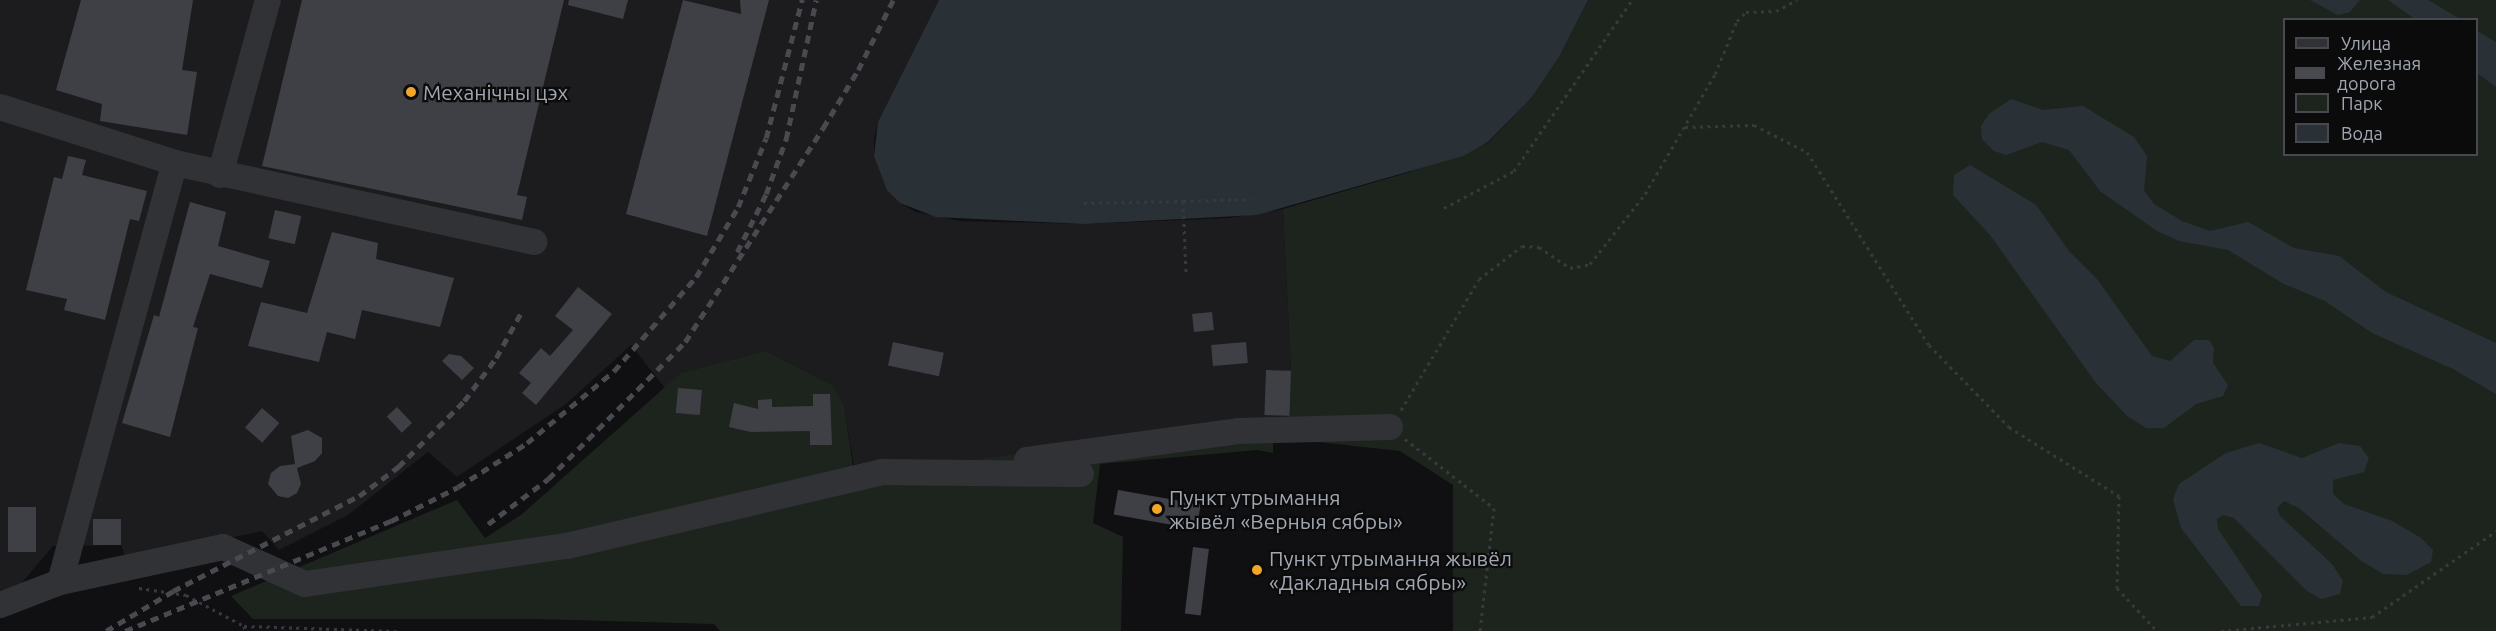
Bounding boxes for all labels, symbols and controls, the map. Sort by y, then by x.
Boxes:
legend [2283,18,2478,156]
text: Улица [2341,33,2391,53]
text: Железная дорога [2337,53,2421,93]
place label: Механічны цэх [423,79,568,105]
marker: Механічны цэх [404,85,418,99]
text: Парк [2341,93,2382,113]
text: Вода [2341,123,2383,143]
place label: Пункт утрымання жывёл «Верныя сябры» [1169,484,1403,534]
marker: Пункт утрымання жывёл «Верныя сябры» [1150,502,1164,516]
place label: Пункт утрымання жывёл «Дакладныя сябры» [1269,545,1512,595]
marker: Пункт утрымання жывёл «Дакладныя сябры» [1250,563,1264,577]

